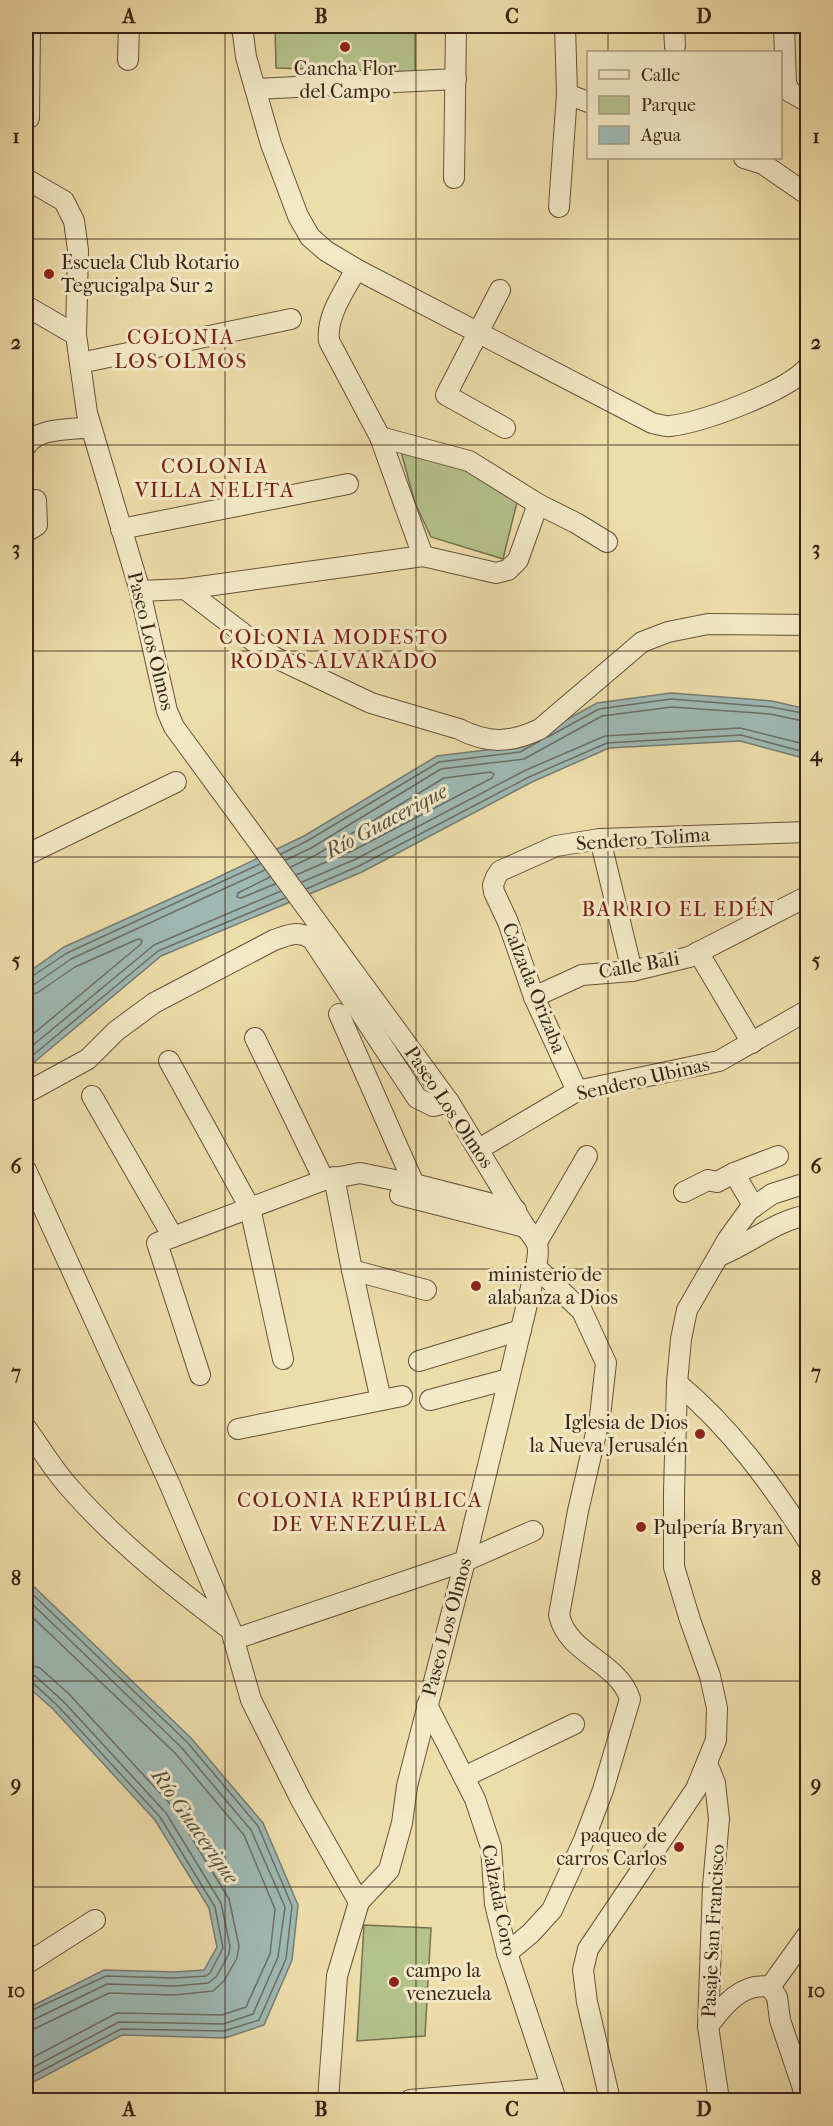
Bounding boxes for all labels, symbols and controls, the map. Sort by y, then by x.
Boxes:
text: A [121,5,137,28]
text: B [314,5,328,28]
text: C [505,5,519,28]
text: D [696,5,712,28]
marker: Cancha Flor del Campo [338,40,352,54]
legend [587,51,782,159]
place label: Cancha Flor del Campo [294,57,397,103]
text: Calle [641,65,680,86]
text: Parque [641,95,696,116]
text: 1 [12,125,20,148]
text: Agua [640,125,682,146]
text: 1 [812,125,820,148]
place label: Escuela Club Rotario Tegucigalpa Sur 2 [61,251,239,297]
marker: Escuela Club Rotario Tegucigalpa Sur 2 [42,267,56,281]
district label: COLONIA LOS OLMOS [114,325,248,373]
text: 2 [11,331,21,354]
text: 2 [811,331,821,354]
district label: COLONIA VILLA NELITA [134,454,295,502]
text: 3 [12,537,20,560]
text: 3 [812,537,820,560]
street label: Paseo Los Olmos [123,569,179,713]
district label: COLONIA MODESTO RODAS ALVARADO [219,625,449,673]
text: 4 [9,743,23,767]
text: 4 [809,743,823,767]
water label: Río Guacerique [319,779,452,864]
street label: Sendero Tolima [575,823,712,855]
district label: BARRIO EL EDÉN [581,897,777,921]
street label: Calzada Orizaba [497,919,571,1057]
street label: Calle Bali [597,947,681,983]
text: 5 [12,949,21,972]
text: 5 [812,949,821,972]
street label: Paseo Los Olmos [400,1042,498,1172]
street label: Sendero Ubinas [574,1053,712,1105]
text: 6 [11,1155,23,1178]
text: 6 [811,1155,823,1178]
place label: ministerio de alabanza a Dios [488,1263,618,1309]
marker: ministerio de alabanza a Dios [469,1279,483,1293]
text: 7 [10,1361,21,1384]
text: 7 [810,1361,821,1384]
place label: Iglesia de Dios la Nueva Jerusalén [528,1411,688,1457]
marker: Iglesia de Dios la Nueva Jerusalén [693,1427,707,1441]
district label: COLONIA REPÚBLICA DE VENEZUELA [237,1488,483,1536]
place label: Pulpería Bryan [653,1516,784,1539]
marker: Pulpería Bryan [634,1520,648,1534]
street label: Paseo Los Olmos [417,1555,477,1699]
text: 8 [11,1567,21,1590]
text: 8 [811,1567,821,1590]
water label: Río Guacerique [145,1762,244,1888]
text: 9 [10,1773,21,1796]
text: 9 [810,1773,821,1796]
place label: paqueo de carros Carlos [556,1824,667,1870]
marker: paqueo de carros Carlos [672,1840,686,1854]
street label: Calzada Coro [477,1842,521,1958]
street label: Pasaje San Francisco [697,1844,729,2018]
place label: campo la venezuela [406,1959,492,2005]
marker: campo la venezuela [387,1975,401,1989]
text: 10 [7,1979,25,2002]
text: 10 [807,1979,825,2002]
text: A [121,2098,137,2121]
text: B [314,2098,328,2121]
text: C [505,2098,519,2121]
text: D [696,2098,712,2121]

